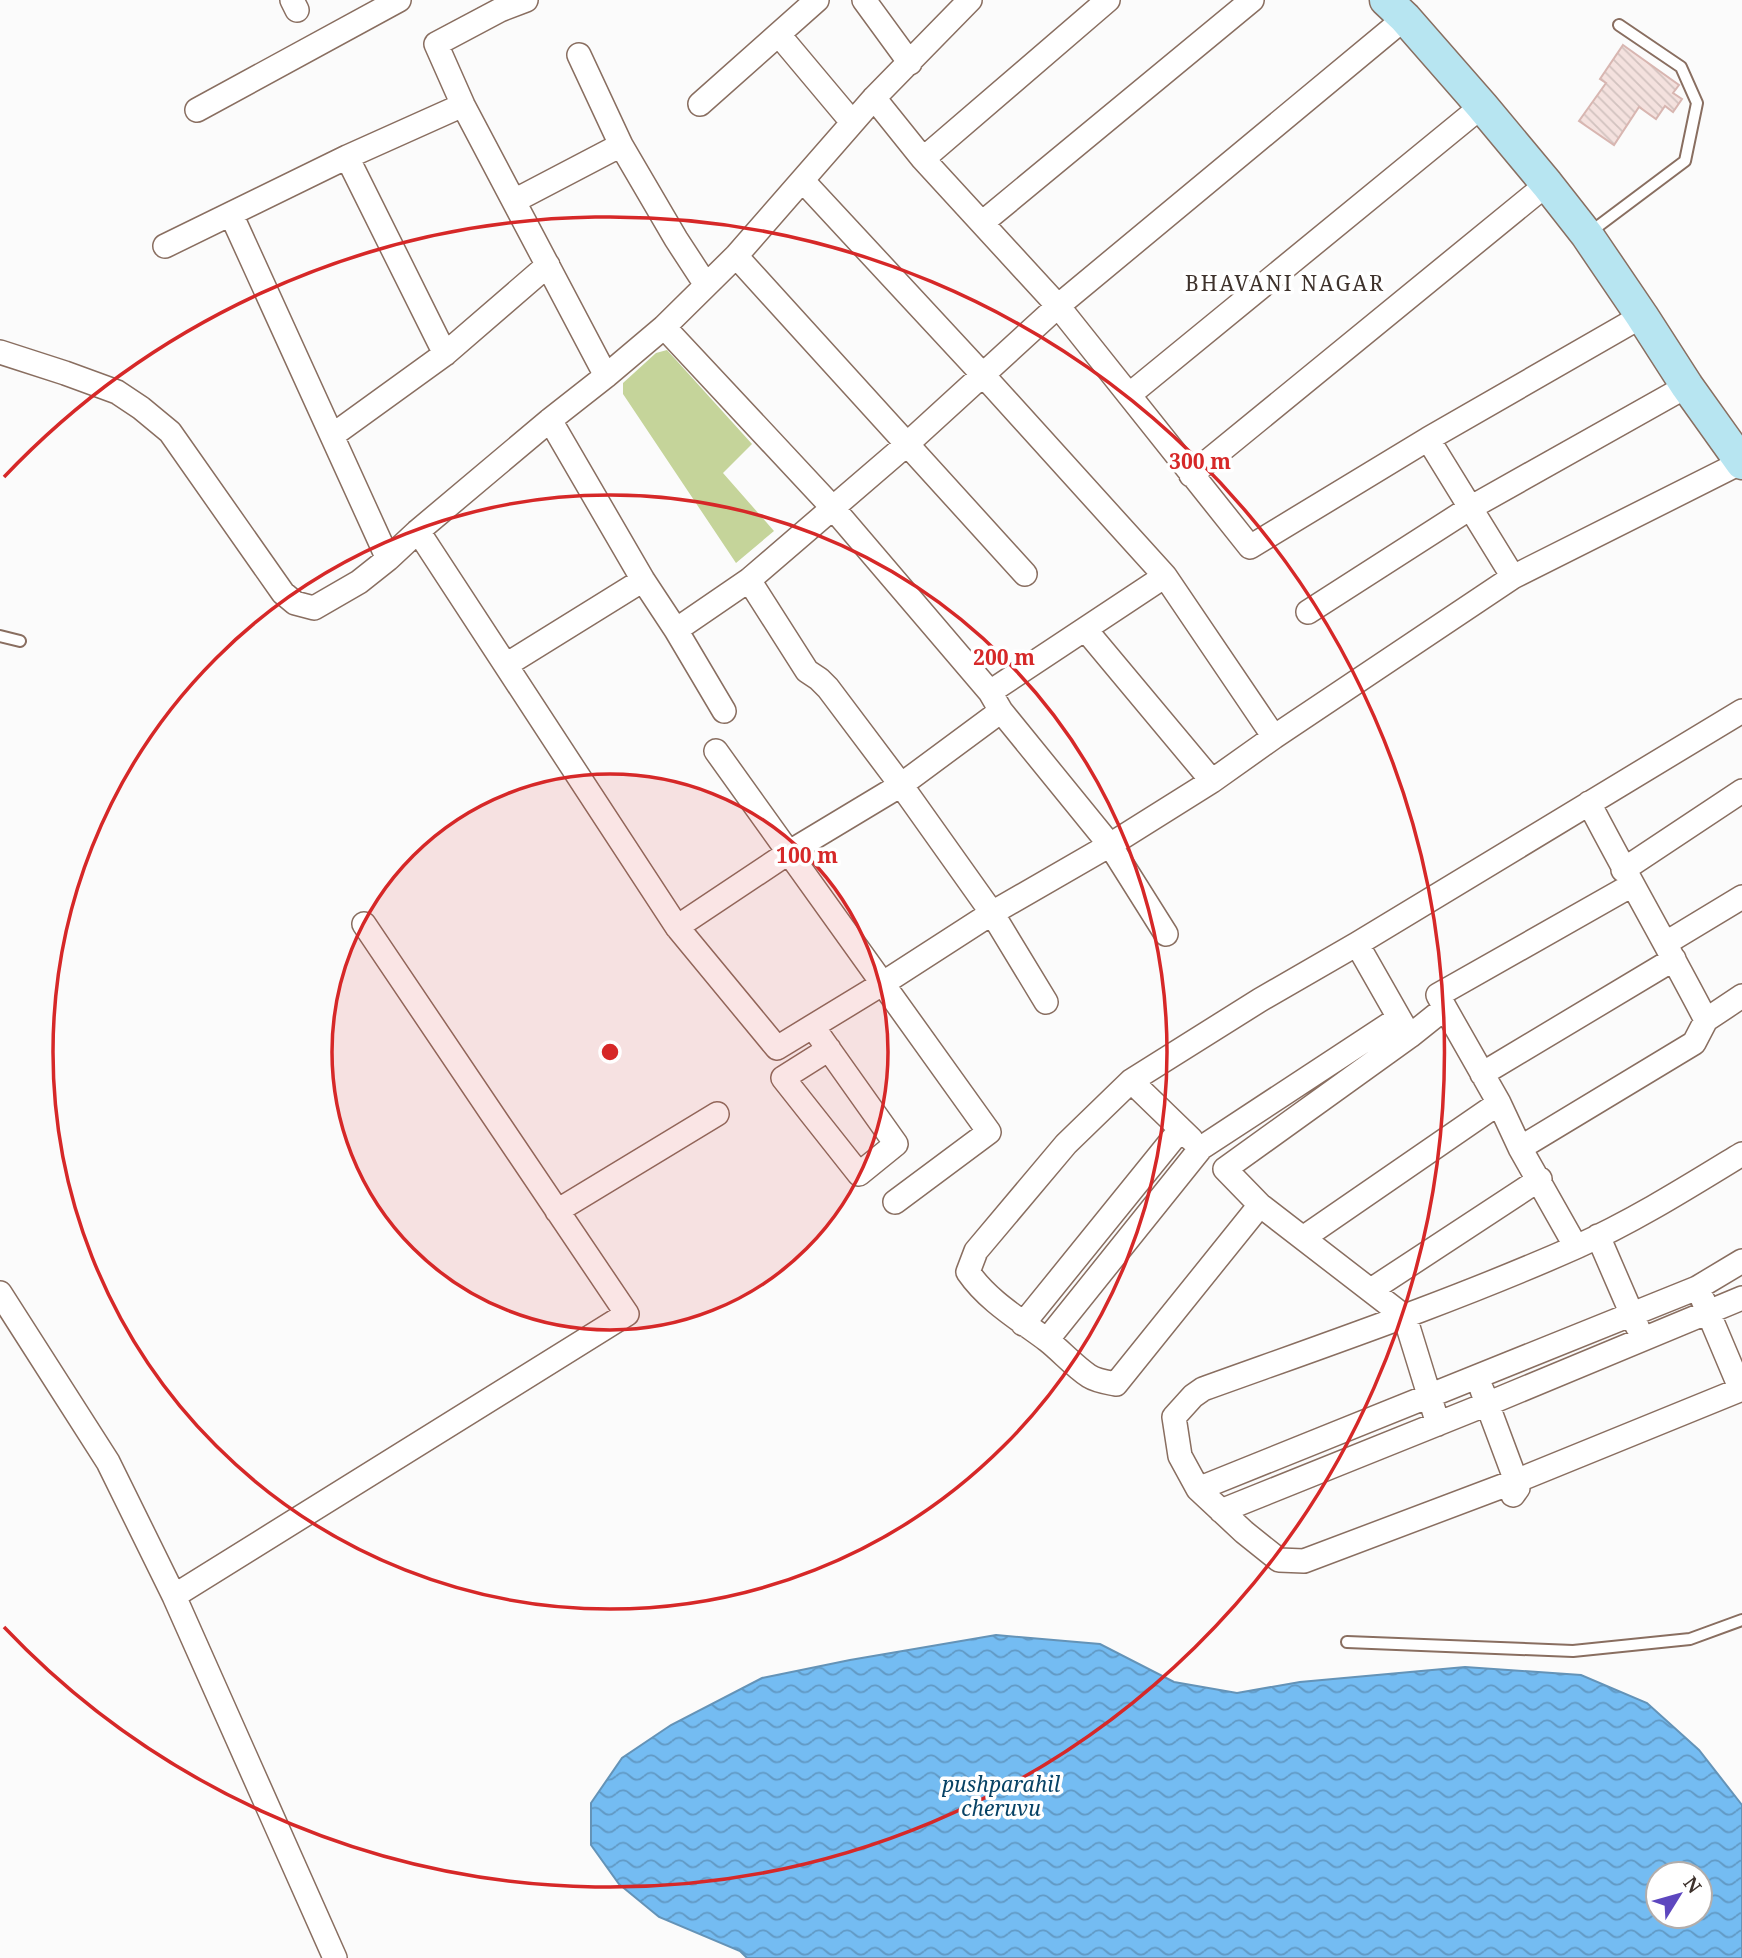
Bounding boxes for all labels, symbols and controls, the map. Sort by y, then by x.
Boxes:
district label: BHAVANI NAGAR [1185,269,1385,297]
text: 300 m [1169,447,1231,475]
text: 200 m [973,643,1035,671]
text: 100 m [776,841,838,869]
centre of rings [598,1040,622,1064]
water label: pushparahil cheruvu [941,1770,1061,1822]
north arrow [1644,1860,1714,1930]
text: N [1678,1871,1707,1899]

